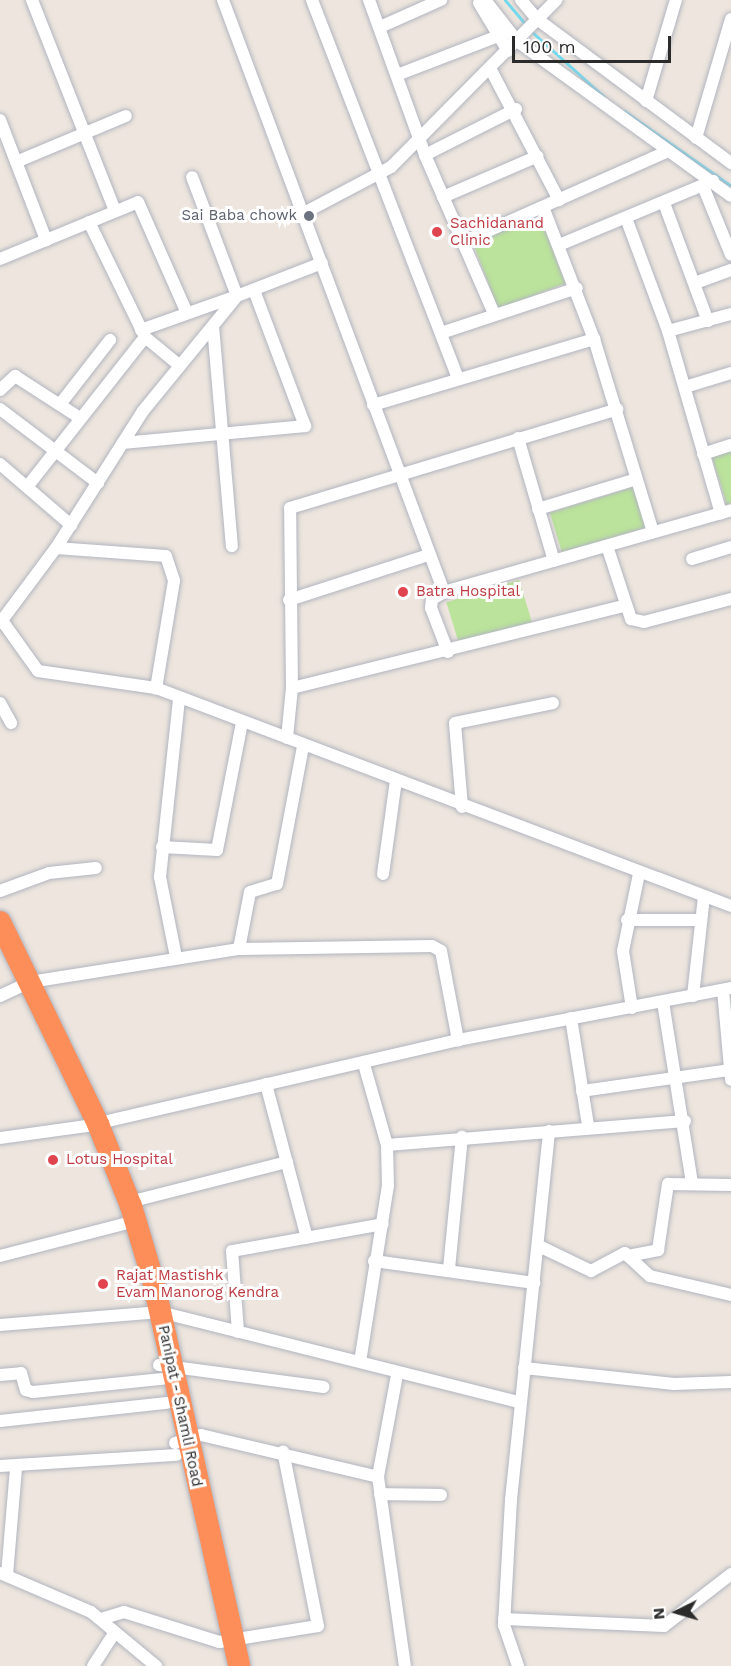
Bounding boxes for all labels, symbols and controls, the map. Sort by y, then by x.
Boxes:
scale bar [515,24,674,62]
text: 100 m [523,36,576,57]
place label: Sai Baba chowk [181,207,297,225]
marker: Sai Baba chowk [302,209,316,223]
place label: Sachidanand Clinic [450,214,544,249]
marker: Sachidanand Clinic [428,223,446,241]
marker: Batra Hospital [394,583,412,601]
place label: Batra Hospital [416,583,520,601]
marker: Lotus Hospital [44,1151,62,1169]
place label: Lotus Hospital [66,1151,173,1169]
place label: Rajat Mastishk Evam Manorog Kendra [116,1266,279,1301]
marker: Rajat Mastishk Evam Manorog Kendra [94,1275,112,1293]
street label: Panipat - Shamli Road [154,1324,206,1488]
north arrow [647,1582,707,1642]
text: N [649,1607,669,1620]

